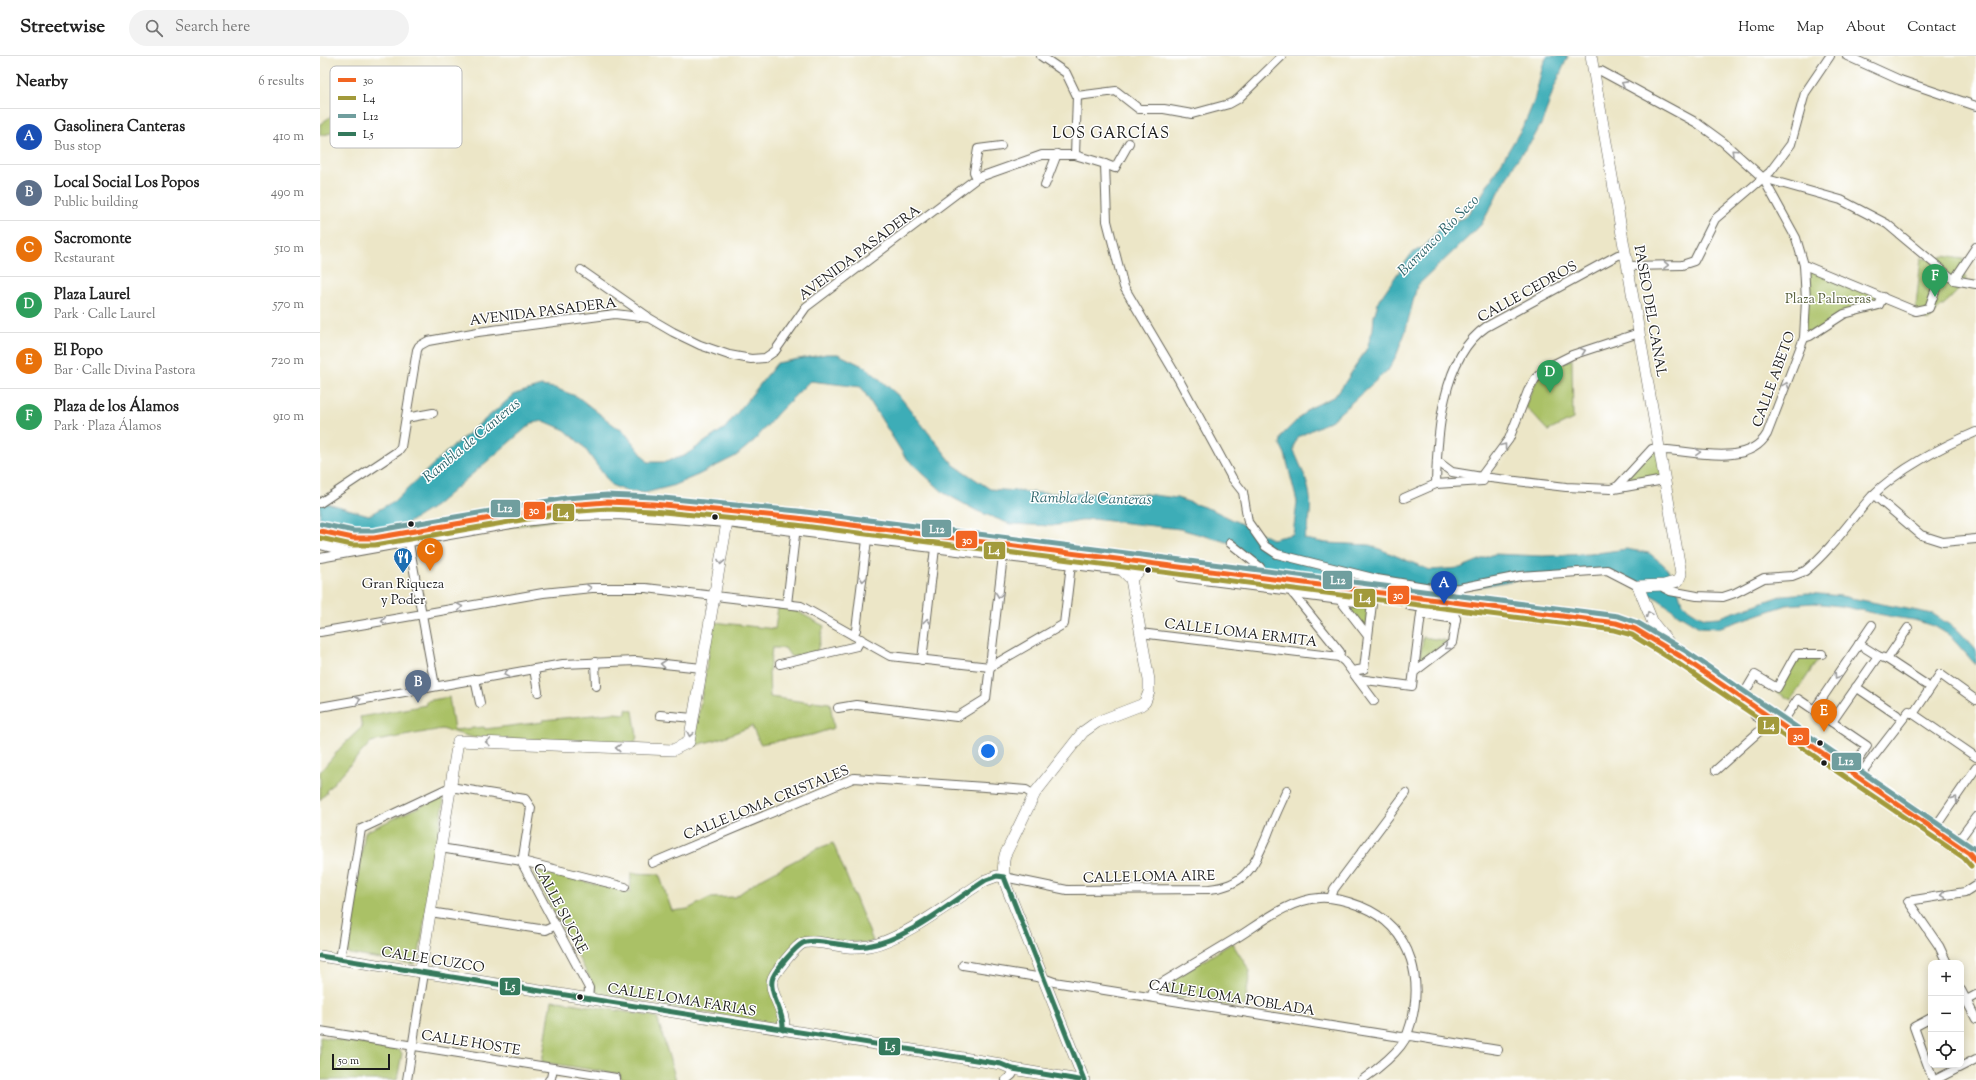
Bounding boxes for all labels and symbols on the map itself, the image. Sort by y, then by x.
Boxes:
legend [330,66,462,148]
text: 30 [363,73,373,89]
one-way arrow [1621,81,1628,88]
text: L4 [363,91,376,107]
text: L12 [363,109,379,125]
district label: LOS GARCÍAS [1052,123,1170,145]
text: L5 [363,127,374,143]
one-way arrow [1731,149,1739,157]
water label: Barranco Río Seco [1394,190,1485,281]
street label: AVENIDA PASADERA [795,201,926,306]
street label: PASEO DEL CANAL [1628,244,1671,379]
street label: CALLE CEDROS [1475,257,1581,328]
one-way arrow [1663,261,1669,269]
pin: F [1922,264,1948,297]
park label: Plaza Palmeras [1785,290,1871,310]
street label: AVENIDA PASADERA [469,294,618,332]
street label: CALLE ABETO [1748,329,1802,430]
one-way arrow [1579,348,1586,356]
pin: D [1537,360,1563,393]
one-way arrow [1782,381,1790,388]
water label: Rambla de Canteras [419,394,525,488]
one-way arrow [1499,443,1506,450]
one-way arrow [1695,448,1701,457]
water label: Rambla de Canteras [1030,488,1152,511]
line badge: L12 [490,499,521,518]
text: L12 [496,501,514,517]
line badge: 30 [523,501,546,520]
text: 30 [529,503,539,519]
line badge: L4 [552,503,575,522]
text: L4 [556,506,570,522]
unlabelled marker [710,512,720,522]
unlabelled marker [406,519,416,529]
line badge: L12 [921,519,952,538]
text: L12 [928,522,946,538]
line badge: 30 [955,530,978,549]
text: 30 [962,533,972,549]
pin: C [417,538,443,571]
line badge: L4 [983,541,1006,560]
text: L4 [987,543,1001,559]
restaurant icon: Gran Riqueza y Poder [392,546,414,574]
one-way arrow [717,559,725,565]
unlabelled marker [1143,565,1153,575]
line badge: L12 [1322,570,1353,590]
pin: A [1431,571,1457,604]
text: L12 [1329,573,1347,589]
place label: Gran Riqueza y Poder [362,575,445,611]
one-way arrow [858,576,867,582]
one-way arrow [586,584,592,593]
line badge: 30 [1387,585,1410,605]
line badge: L4 [1353,588,1376,608]
text: 30 [1393,588,1403,604]
text: L4 [1358,591,1372,607]
one-way arrow [995,592,1004,598]
one-way arrow [457,604,463,612]
one-way arrow [1646,610,1654,618]
street label: CALLE LOMA ERMITA [1163,615,1319,653]
one-way arrow [380,616,387,625]
one-way arrow [922,618,931,624]
one-way arrow [1444,642,1451,649]
one-way arrow [660,659,666,668]
one-way arrow [503,669,509,677]
pin: B [405,670,431,703]
one-way arrow [1834,672,1842,679]
one-way arrow [355,696,362,705]
pin: E [1811,699,1837,732]
line badge: L4 [1757,716,1780,735]
text: L4 [1762,718,1776,734]
line badge: 30 [1787,727,1810,746]
text: 30 [1793,729,1803,745]
one-way arrow [687,731,695,737]
one-way arrow [485,738,491,746]
unlabelled marker [1815,738,1825,748]
your location [978,741,998,761]
one-way arrow [615,743,621,752]
line badge: L12 [1831,752,1862,771]
text: L12 [1837,754,1855,770]
unlabelled marker [1819,758,1829,768]
street label: CALLE LOMA CRISTALES [681,761,853,846]
one-way arrow [1950,796,1957,803]
street label: CALLE SUCRE [527,860,592,958]
street label: CALLE LOMA AIRE [1083,867,1216,889]
one-way arrow [1940,890,1946,899]
street label: CALLE CUZCO [380,943,486,979]
street label: CALLE LOMA POBLADA [1147,976,1317,1022]
line badge: L5 [499,977,521,996]
text: L5 [504,979,515,995]
street label: CALLE LOMA FARIAS [606,979,757,1023]
unlabelled marker [575,992,585,1002]
street label: CALLE HOSTE [420,1026,522,1062]
line badge: L5 [878,1037,901,1056]
text: L5 [884,1039,895,1055]
scale bar [332,1052,390,1071]

